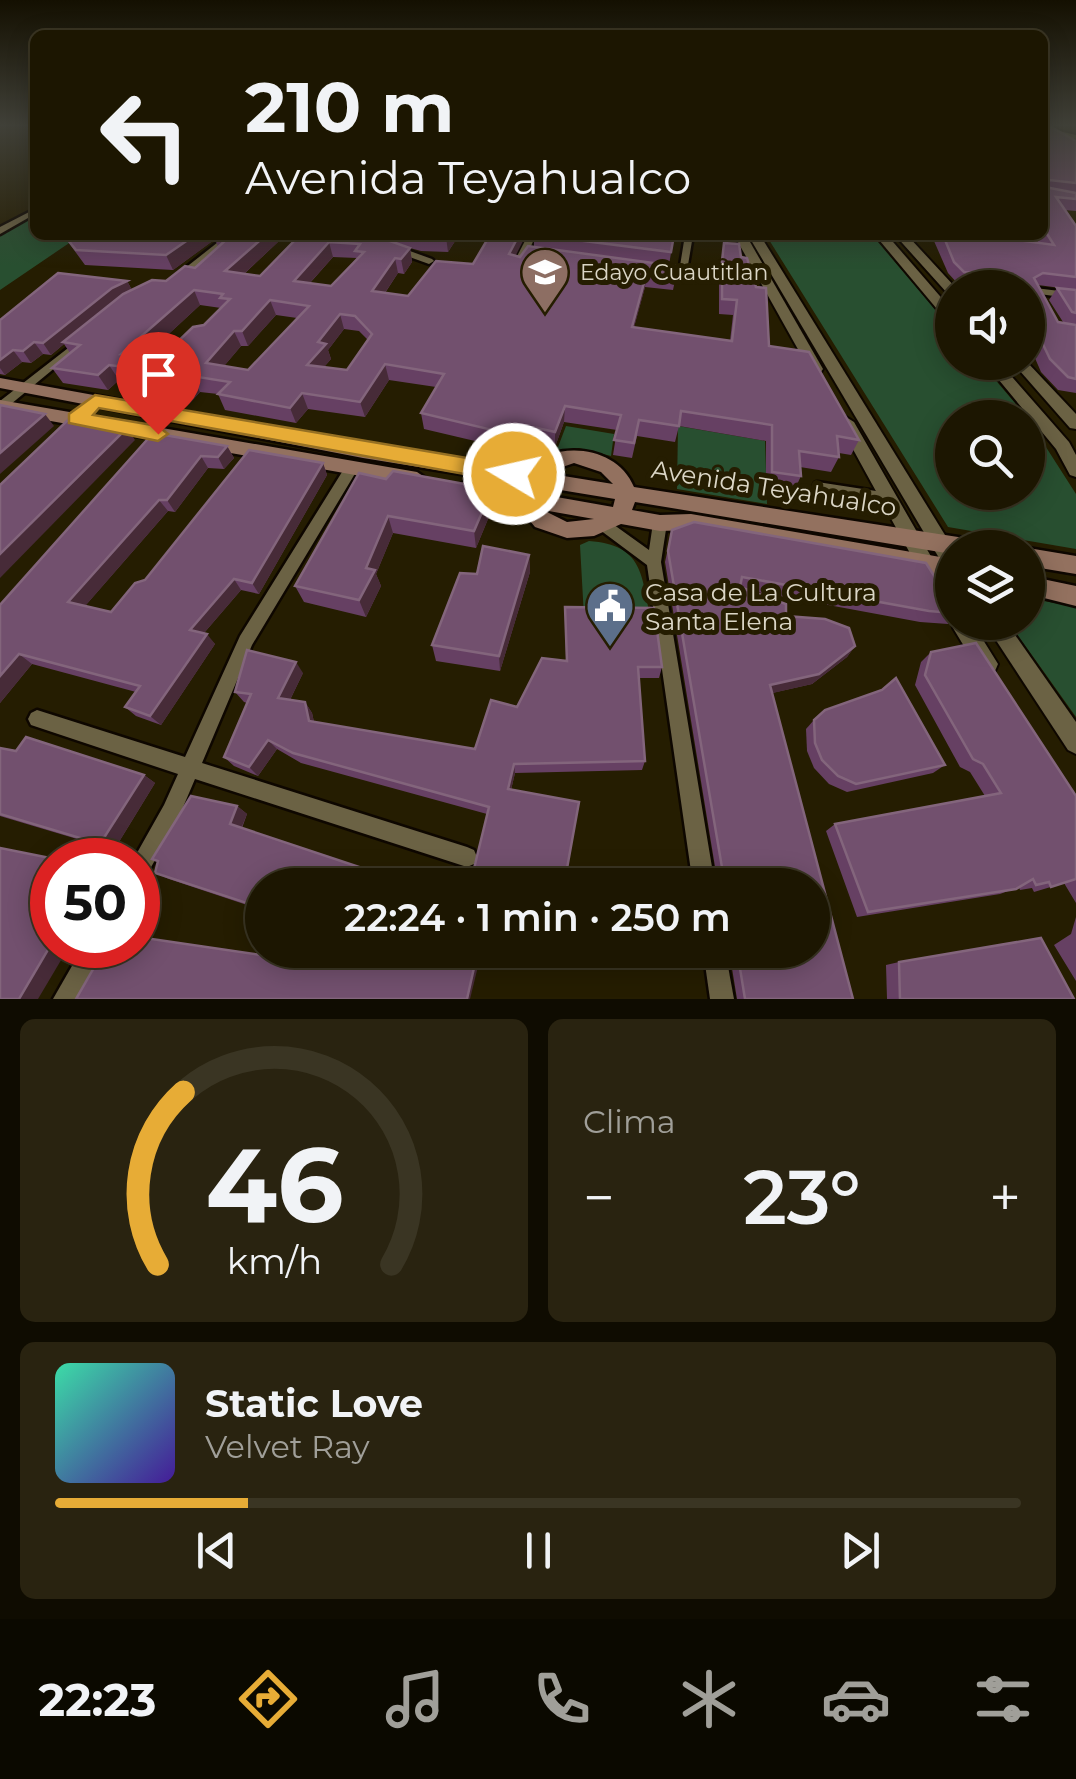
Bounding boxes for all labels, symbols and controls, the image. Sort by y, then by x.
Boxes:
text: 210 m [245,64,455,150]
icon: left [80,70,210,200]
text: Avenida Teyahualco [245,150,691,205]
school or university icon: Edayo Cuautitlan [519,246,571,314]
place label: Edayo Cuautitlan [580,259,768,286]
map controls [935,270,1045,640]
button: sound [935,270,1045,380]
pin [116,332,201,435]
icon: arrive [131,347,186,402]
button: search [935,400,1045,510]
position arrow [462,422,566,526]
street label: Avenida Teyahualco [649,454,899,522]
button: layers [935,530,1045,640]
place label: Casa de La Cultura Santa Elena [645,577,877,636]
public building icon: Casa de La Cultura Santa Elena [584,580,636,648]
speed limit sign: 50 [30,838,160,968]
text: 22:24 · 1 min · 250 m [344,894,731,941]
text: Clima [583,1102,676,1141]
text: 46 [205,1121,343,1248]
text: 23° [743,1151,861,1243]
text: − [583,1164,615,1231]
text: + [989,1164,1021,1231]
text: km/h [226,1239,322,1283]
text: Static Love [205,1380,423,1427]
text: Velvet Ray [205,1427,370,1466]
icon: previous [189,1523,244,1578]
icon: pause [511,1523,566,1578]
icon: next [833,1523,888,1578]
icon: directions [233,1664,303,1734]
icon: music [380,1664,450,1734]
icon: phone [527,1664,597,1734]
icon: climate [674,1664,744,1734]
icon: car [821,1664,891,1734]
icon: filters [968,1664,1038,1734]
text: 22:23 [38,1672,157,1727]

